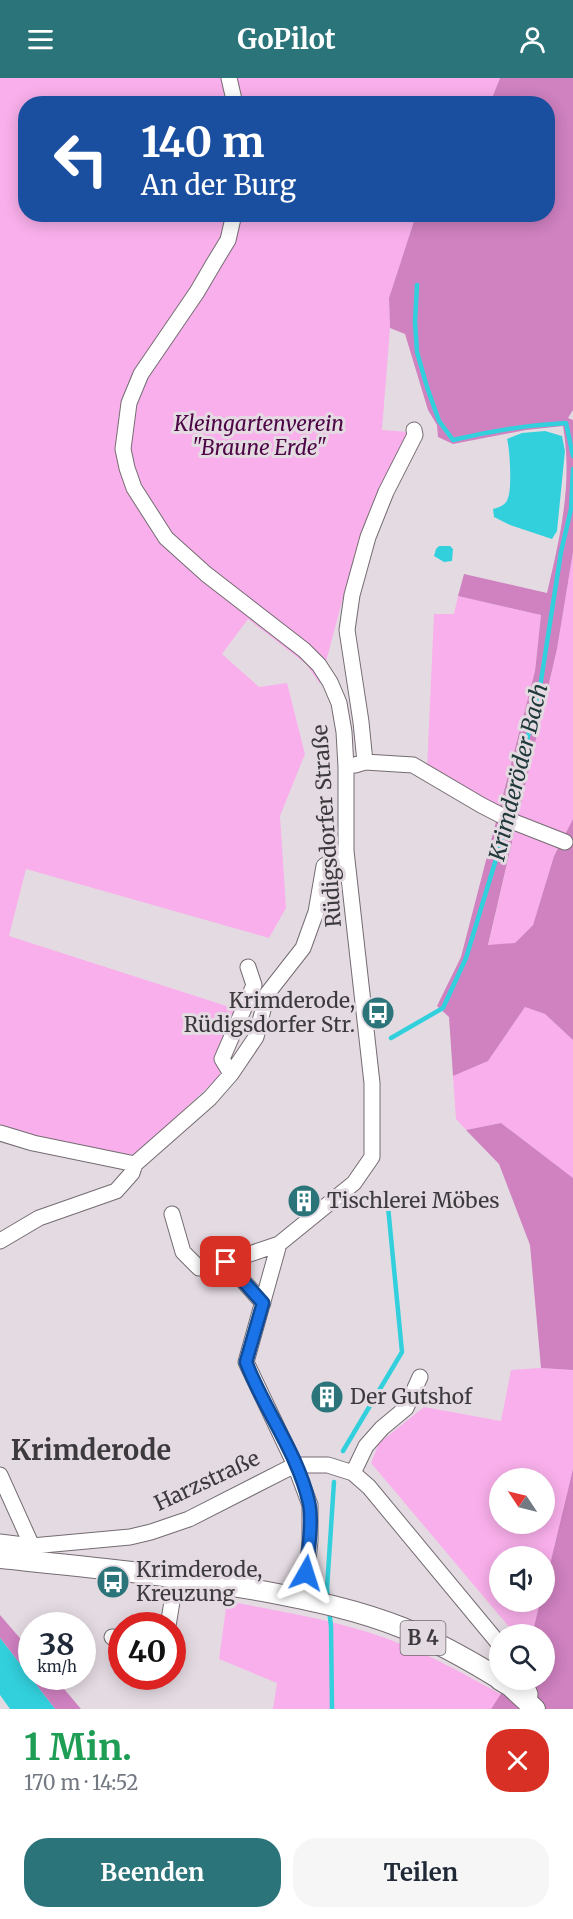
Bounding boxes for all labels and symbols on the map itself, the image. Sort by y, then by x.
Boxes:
park label: Kleingartenverein "Braune Erde" [173,410,344,461]
water label: Krimderöder Bach [482,680,554,865]
street label: Rüdigsdorfer Straße [306,724,347,928]
place label: Krimderode, Rüdigsdorfer Str. [184,987,355,1038]
bus stop icon: Krimderode, Rüdigsdorfer Str. [360,995,396,1031]
building icon: Tischlerei Möbes [286,1183,322,1219]
place label: Tischlerei Möbes [327,1187,500,1214]
pin [200,1236,251,1287]
building icon: Der Gutshof [309,1379,345,1415]
place label: Der Gutshof [350,1383,473,1410]
district label: Krimderode [11,1433,171,1467]
street label: Harzstraße [150,1444,264,1517]
north arrow [489,1468,555,1534]
position arrow [274,1541,338,1605]
place label: Krimderode, Kreuzung [136,1556,262,1607]
bus stop icon: Krimderode, Kreuzung [95,1564,131,1600]
speed limit sign: 40 [108,1612,186,1690]
road number: B 4 [400,1621,446,1655]

